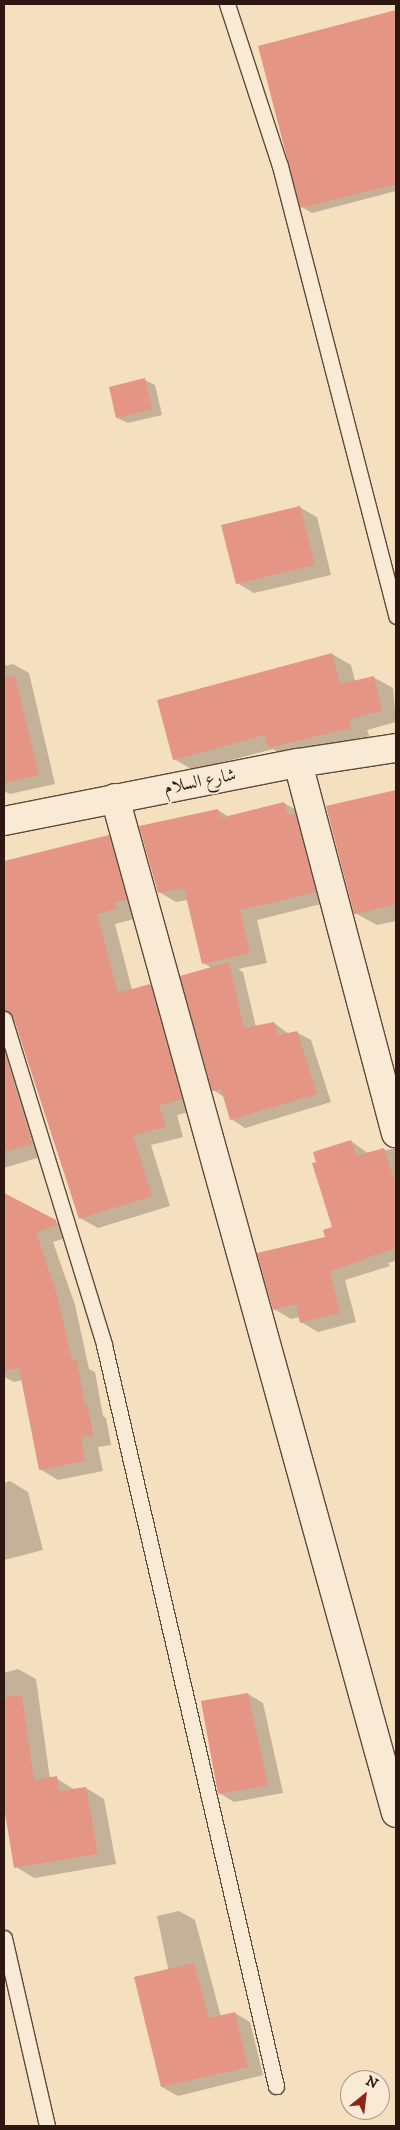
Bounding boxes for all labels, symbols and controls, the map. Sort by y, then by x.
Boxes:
street label: شارع السلام [162,764,238,800]
north arrow [340,2070,390,2120]
text: N [362,2072,381,2093]

